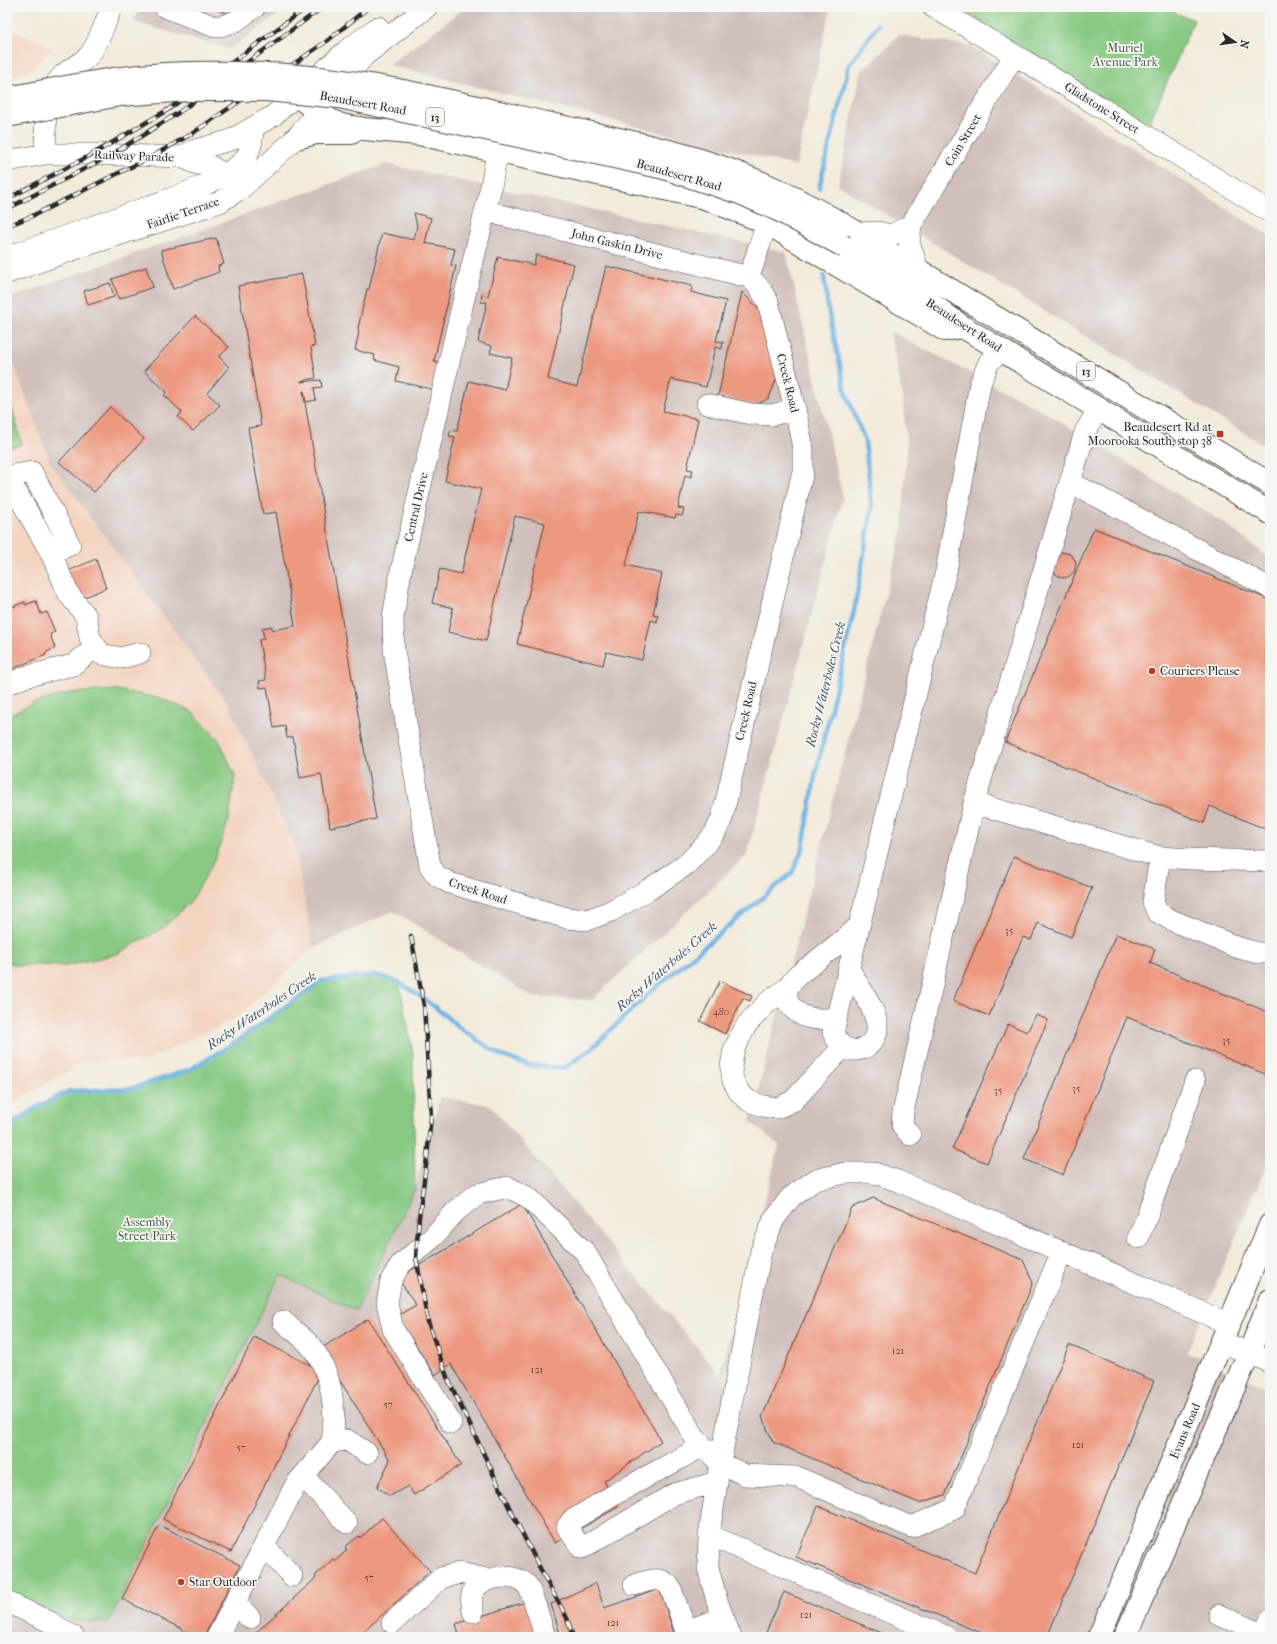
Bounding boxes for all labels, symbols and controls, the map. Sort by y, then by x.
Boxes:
north arrow [1215,22,1255,62]
text: N [1237,39,1252,50]
park label: Muriel Avenue Park [1091,41,1158,69]
street label: Gladstone Street [1062,79,1143,137]
street label: Beaudesert Road [319,89,408,118]
road number: 13 [426,108,444,126]
street label: Coin Street [942,111,985,169]
street label: Railway Parade [94,148,174,164]
street label: Beaudesert Road [635,156,723,194]
street label: Fairlie Terrace [145,194,221,232]
street label: John Gaskin Drive [569,226,664,262]
street label: Beaudesert Road [923,295,1005,355]
street label: Creek Road [774,352,802,414]
road number: 13 [1077,362,1095,380]
place label: Beaudesert Rd at Moorooka South, stop 38 [1088,420,1213,448]
marker: Beaudesert Rd at Moorooka South, stop 38 [1215,429,1225,439]
street label: Central Drive [401,471,431,543]
water label: Rocky Waterholes Creek [802,620,848,749]
place label: Couriers Please [1160,664,1240,678]
marker: Couriers Please [1147,666,1157,676]
street label: Creek Road [732,680,760,742]
street label: Creek Road [447,875,509,907]
water label: Rocky Waterholes Creek [612,918,720,1015]
house number: 35 [1005,925,1013,937]
water label: Rocky Waterholes Creek [203,968,319,1053]
house number: 480 [713,1006,729,1018]
house number: 35 [1222,1035,1230,1047]
house number: 35 [1072,1083,1080,1095]
house number: 35 [994,1085,1002,1097]
park label: Assembly Street Park [118,1215,177,1243]
house number: 121 [892,1345,904,1357]
house number: 121 [531,1364,543,1376]
house number: 57 [383,1399,393,1411]
street label: Evans Road [1167,1401,1203,1461]
house number: 121 [1072,1439,1084,1451]
house number: 57 [236,1442,246,1454]
house number: 57 [364,1572,374,1584]
place label: Star Outdoor [189,1575,258,1589]
marker: Star Outdoor [176,1577,186,1587]
house number: 121 [800,1609,812,1621]
house number: 121 [607,1617,619,1629]

